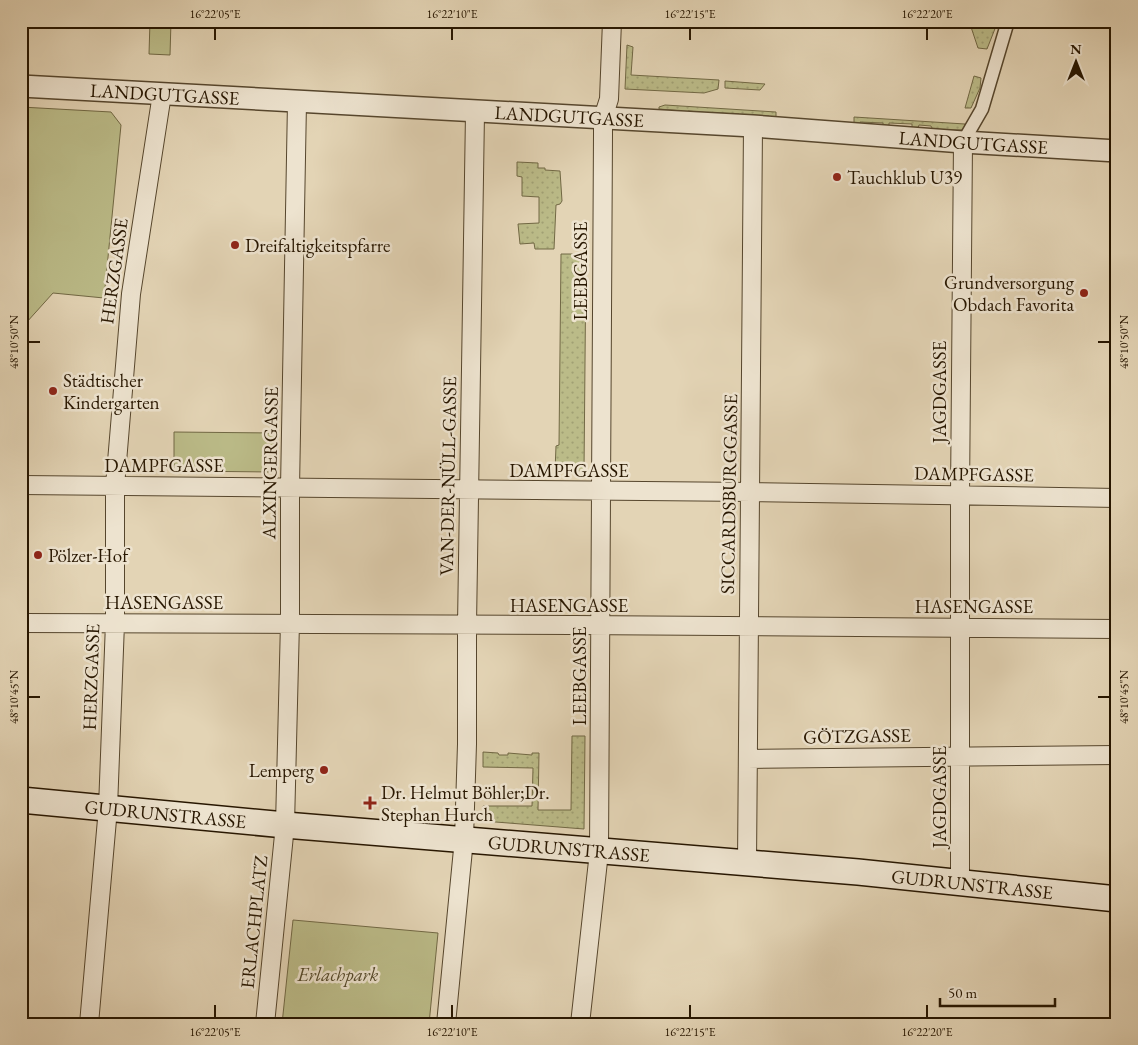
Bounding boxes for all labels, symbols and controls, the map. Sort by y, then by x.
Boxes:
text: 16°22'05"E [189,6,241,22]
text: 16°22'10"E [426,6,478,22]
text: 16°22'15"E [664,6,716,22]
text: 16°22'20"E [901,6,953,22]
north arrow [1050,38,1100,88]
text: N [1070,40,1082,58]
street label: LANDGUTGASSE [90,77,240,110]
street label: LANDGUTGASSE [494,99,645,133]
street label: LANDGUTGASSE [898,125,1049,159]
place label: Tauchklub U39 [847,165,962,190]
marker: Tauchklub U39 [831,171,843,183]
street label: HERZGASSE [94,216,134,325]
street label: LEEBGASSE [568,221,593,321]
place label: Dreifaltigkeitspfarre [245,233,391,258]
marker: Dreifaltigkeitspfarre [229,239,241,251]
place label: Grundversorgung Obdach Favorita [944,270,1075,317]
marker: Grundversorgung Obdach Favorita [1078,287,1090,299]
text: 48°10'50"N [6,315,22,369]
text: 48°10'50"N [1116,315,1132,369]
street label: JAGDGASSE [927,340,952,445]
place label: Städtischer Kindergarten [63,368,160,415]
street label: VAN-DER-NÜLL-GASSE [434,376,462,576]
marker: Städtischer Kindergarten [47,385,59,397]
street label: ALXINGERGASSE [256,386,284,541]
street label: SICCARDSBURGGASSE [715,393,743,594]
street label: DAMPFGASSE [104,453,224,478]
street label: DAMPFGASSE [509,458,629,483]
street label: DAMPFGASSE [914,460,1034,488]
place label: Pölzer-Hof [48,543,130,568]
marker: Pölzer-Hof [32,549,44,561]
street label: HASENGASSE [105,590,224,615]
street label: HASENGASSE [510,593,629,618]
street label: HASENGASSE [915,594,1034,619]
street label: HERZGASSE [77,623,105,731]
street label: LEEBGASSE [567,626,592,726]
text: 48°10'45"N [6,670,22,724]
text: 48°10'45"N [1116,670,1132,724]
street label: GÖTZGASSE [803,723,911,749]
street label: JAGDGASSE [927,745,952,850]
place label: Lemperg [249,758,315,783]
marker: Lemperg [318,764,330,776]
place label: Dr. Helmut Böhler;Dr. Stephan Hurch [381,780,550,827]
street label: GUDRUNSTRASSE [83,794,248,834]
marker: Dr. Helmut Böhler;Dr. Stephan Hurch [363,796,377,810]
street label: GUDRUNSTRASSE [487,829,651,867]
street label: ERLACHPLATZ [235,854,273,990]
street label: GUDRUNSTRASSE [890,863,1055,905]
park label: Erlachpark [297,962,379,987]
scale bar [940,975,1056,1007]
text: 50 m [948,983,977,1002]
text: 16°22'05"E [189,1024,241,1040]
text: 16°22'10"E [426,1024,478,1040]
text: 16°22'15"E [664,1024,716,1040]
text: 16°22'20"E [901,1024,953,1040]

